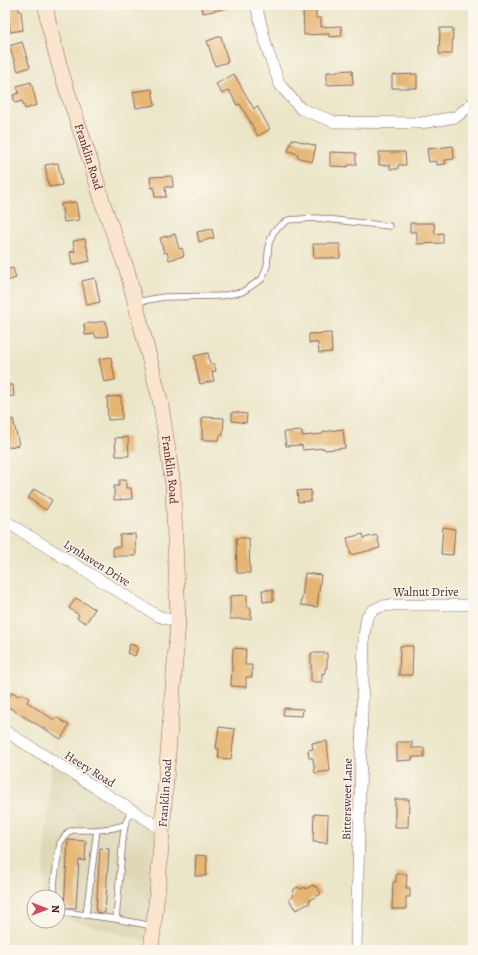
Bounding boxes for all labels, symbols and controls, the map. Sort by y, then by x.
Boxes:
street label: Franklin Road [71,122,107,192]
street label: Franklin Road [158,434,182,505]
street label: Lynhaven Drive [61,536,133,590]
street label: Walnut Drive [392,584,459,600]
street label: Heery Road [62,747,119,791]
street label: Franklin Road [155,758,175,828]
street label: Bittersweet Lane [338,758,356,840]
north arrow [26,889,66,929]
text: N [48,905,63,913]

